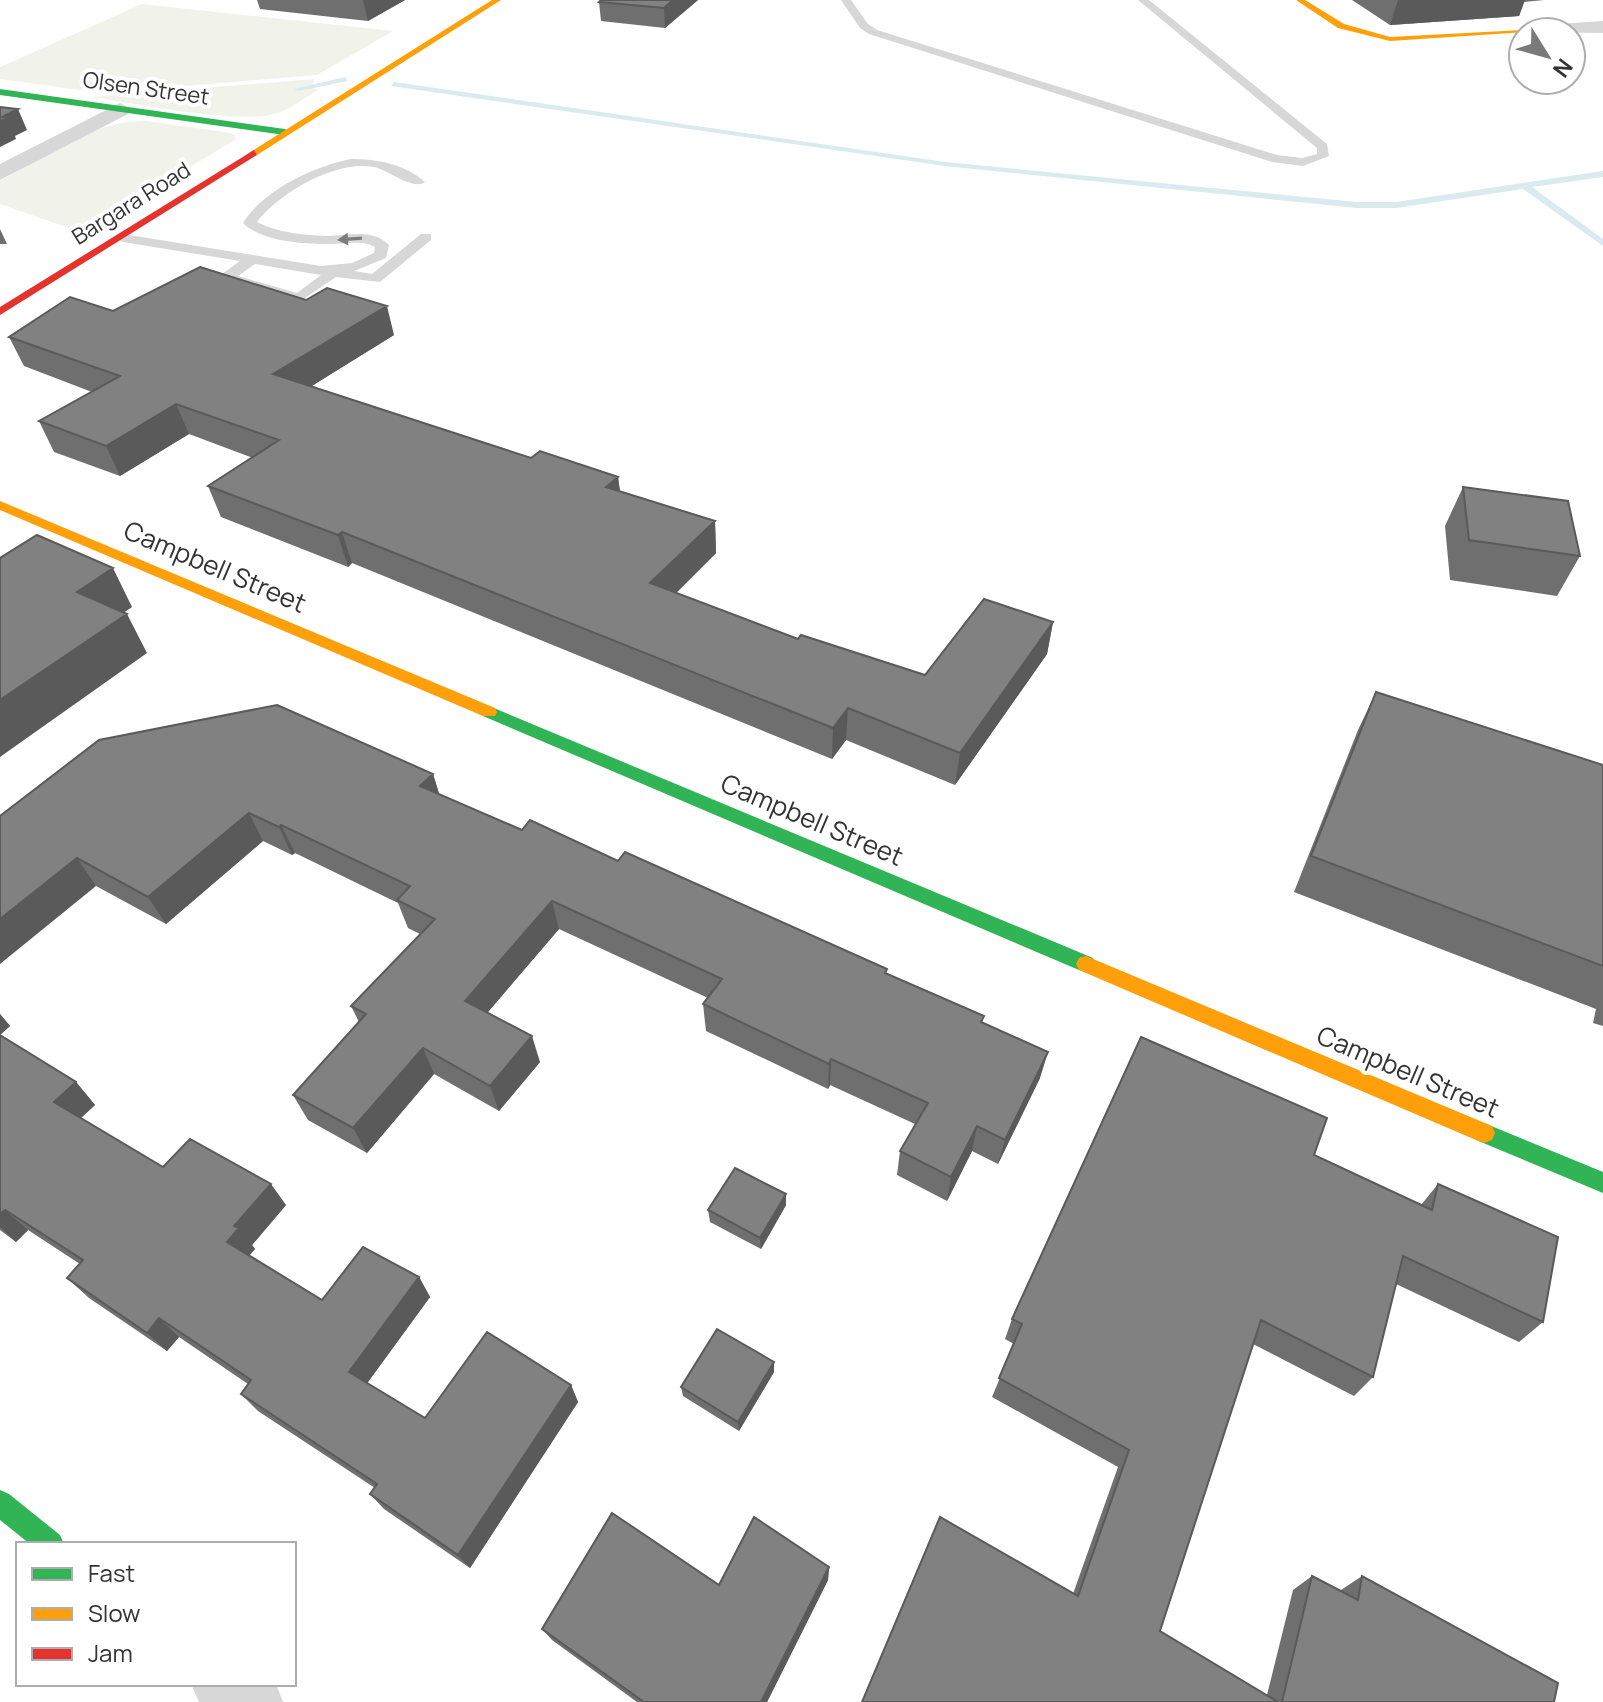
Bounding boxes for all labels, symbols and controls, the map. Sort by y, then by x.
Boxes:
north arrow [1507,16,1587,96]
text: N [1546,53,1580,83]
street label: Olsen Street [81,64,211,112]
street label: Bargara Road [66,155,196,251]
one-way arrow [337,233,362,246]
street label: Campbell Street [119,511,312,621]
street label: Campbell Street [716,764,909,874]
street label: Campbell Street [1312,1016,1505,1126]
legend [16,1542,296,1686]
text: Fast [88,1556,135,1589]
text: Slow [88,1596,141,1629]
text: Jam [88,1636,133,1669]

